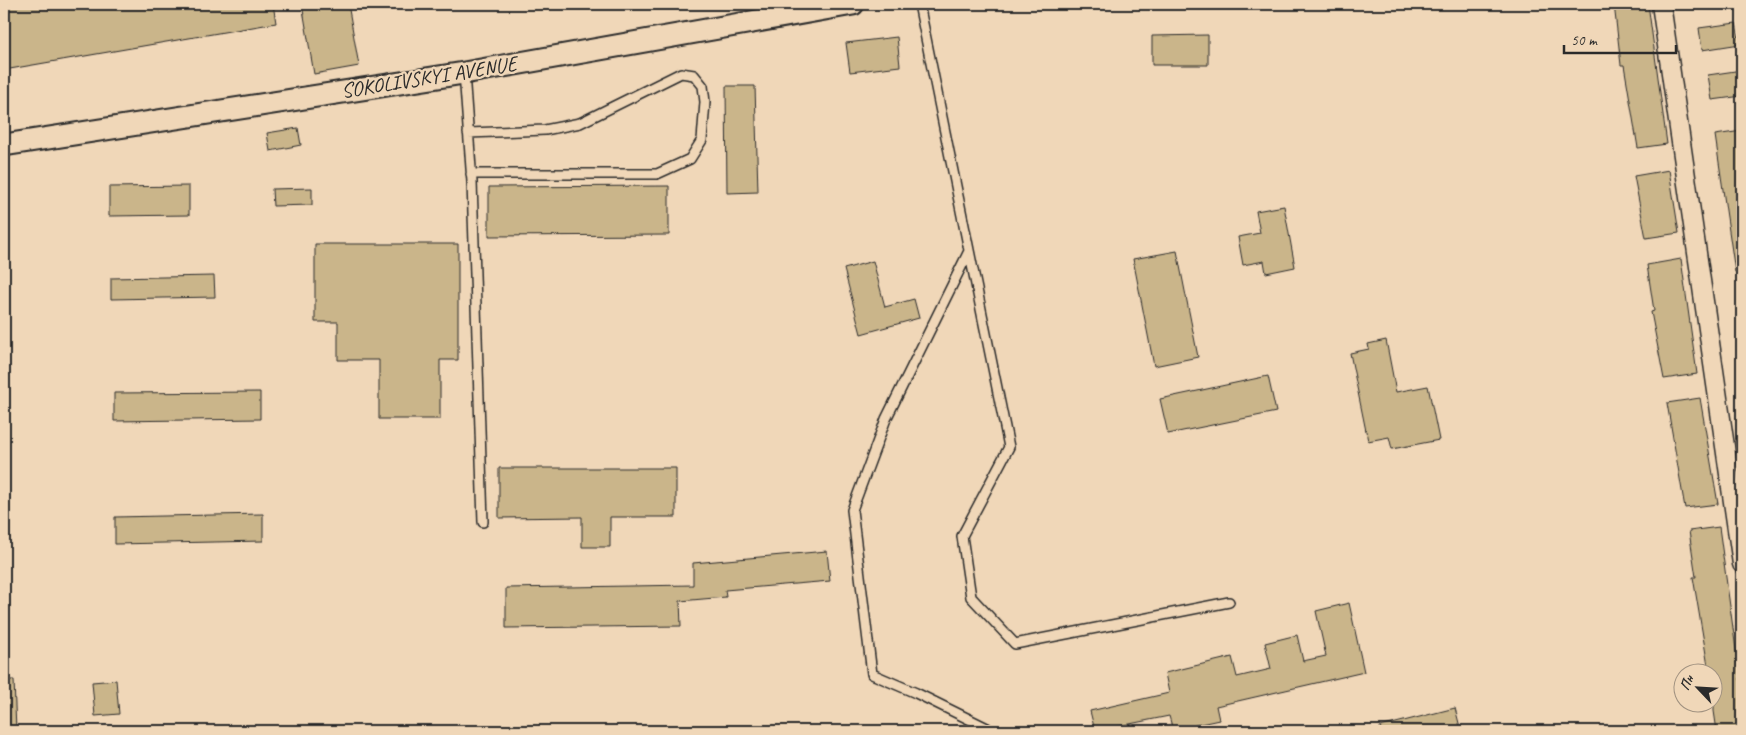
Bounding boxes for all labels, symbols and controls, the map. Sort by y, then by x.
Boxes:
scale bar [1564,22,1676,54]
text: 50 m [1571,31,1598,50]
street label: SOKOLIVSKYI AVENUE [339,50,521,104]
north arrow [1674,662,1724,712]
text: Пн [1676,672,1698,693]

